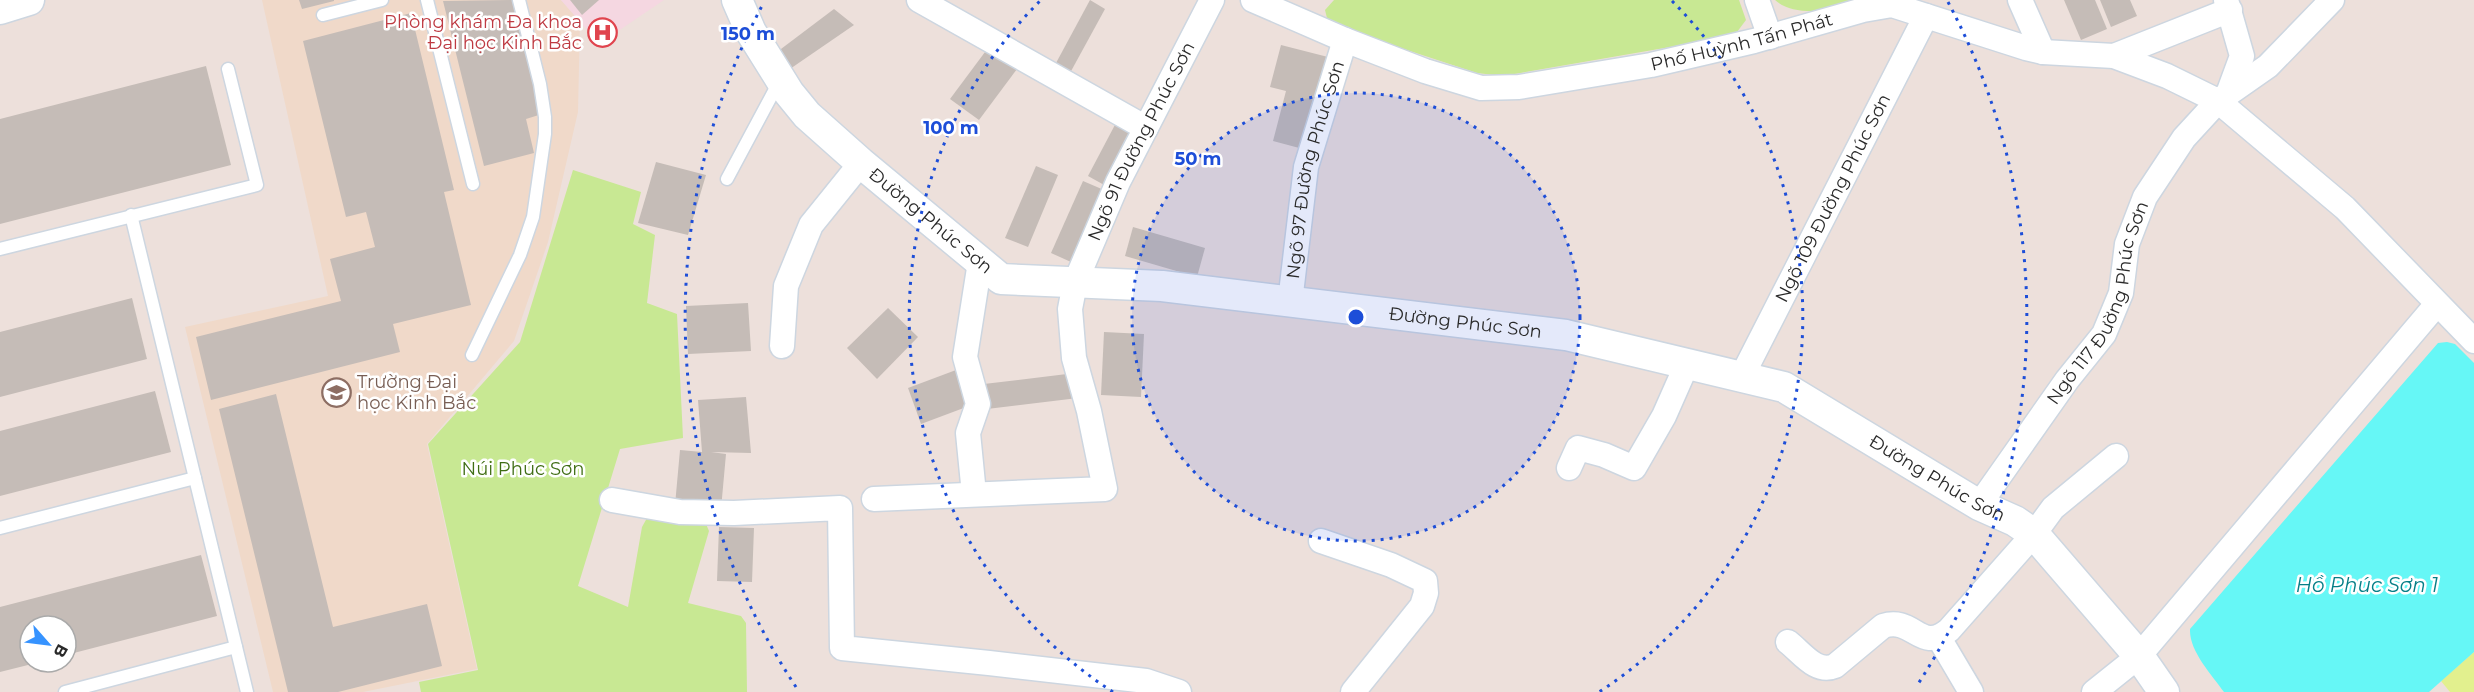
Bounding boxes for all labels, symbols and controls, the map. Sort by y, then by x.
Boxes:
street label: Phố Huỳnh Tấn Phát [1649,8,1835,76]
place label: Phòng khám Đa khoa Đại học Kinh Bắc [384,11,582,54]
hospital icon: Phòng khám Đa khoa Đại học Kinh Bắc [587,16,619,48]
text: 150 m [721,23,775,45]
street label: Ngõ 91 Đường Phúc Sơn [1083,38,1199,244]
street label: Ngõ 97 Đường Phúc Sơn [1282,58,1349,280]
street label: Ngõ 109 Đường Phúc Sơn [1771,90,1895,306]
text: 100 m [923,117,979,139]
text: 50 m [1175,148,1221,170]
street label: Đường Phúc Sơn [864,163,997,278]
street label: Ngõ 117 Đường Phúc Sơn [2042,198,2153,409]
street label: Đường Phúc Sơn [1388,303,1543,343]
centre of rings [1346,307,1366,327]
place label: Trường Đại học Kinh Bắc [357,371,476,414]
school or university icon: Trường Đại học Kinh Bắc [320,376,352,408]
street label: Đường Phúc Sơn [1865,430,2009,526]
park label: Núi Phúc Sơn [462,458,584,480]
water label: Hồ Phúc Sơn 1 [2296,573,2438,597]
north arrow [18,614,78,674]
text: B [50,641,72,661]

